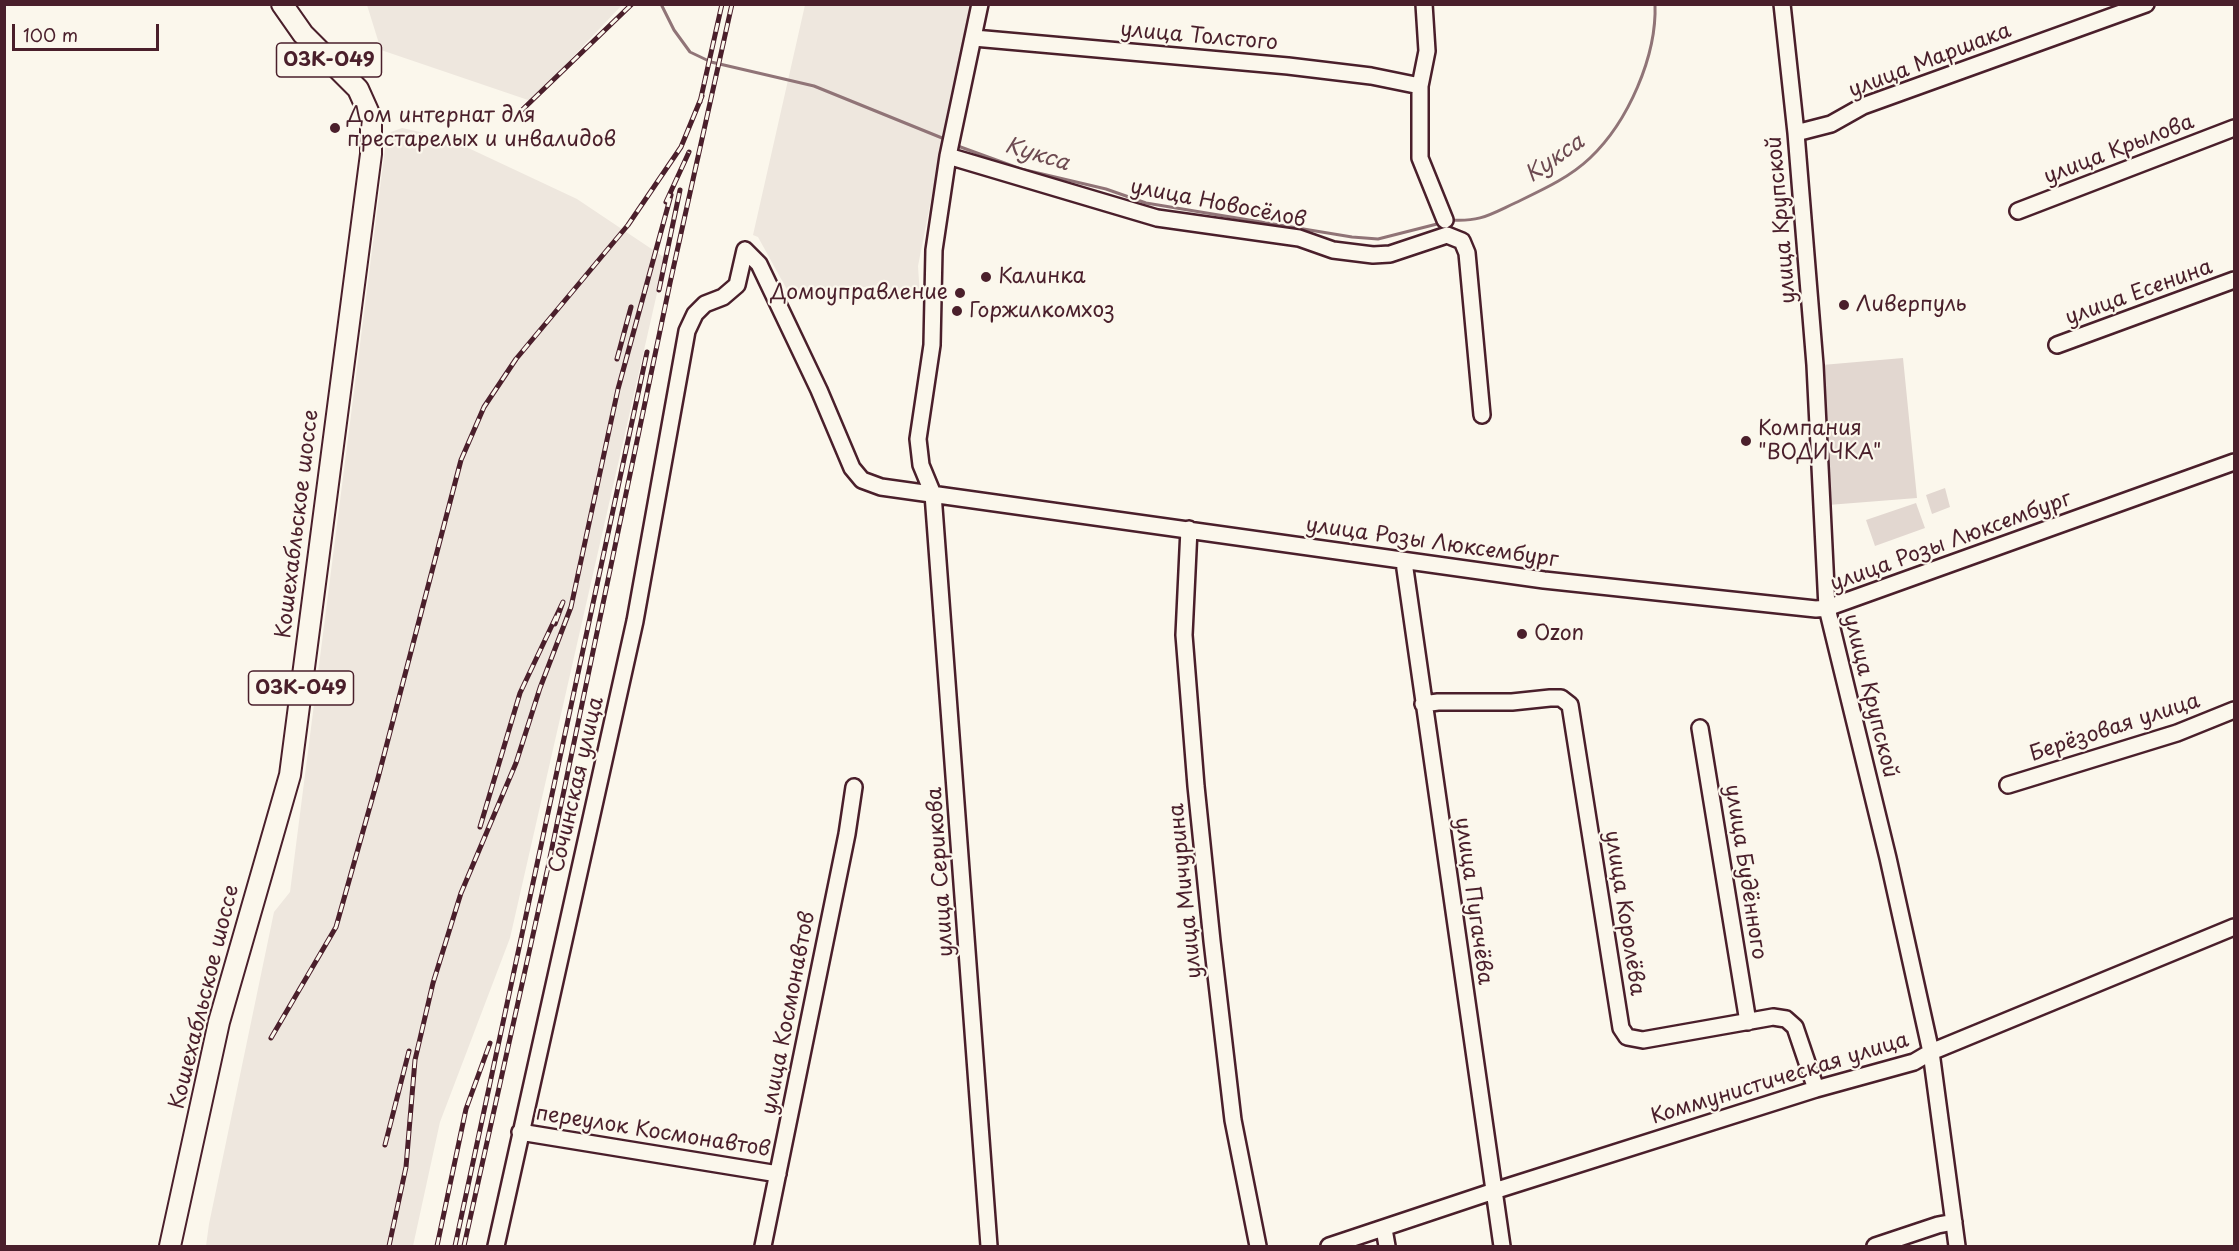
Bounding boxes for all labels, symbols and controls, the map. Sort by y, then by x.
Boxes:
scale bar [15,12,162,50]
street label: улица Толстого [1119,18,1279,56]
street label: улица Маршака [1845,18,2015,104]
text: 100 m [23,21,78,48]
road number: 03К-049 [276,43,382,77]
place label: Дом интернат для престарелых и инвалидов [347,103,616,153]
street label: улица Крылова [2040,110,2198,190]
marker: Дом интернат для престарелых и инвалидов [328,121,342,135]
water label: Кукса [1521,129,1589,189]
water label: Кукса [1002,133,1072,177]
street label: улица Крупской [1762,135,1802,305]
street label: улица Новосёлов [1128,175,1308,233]
street label: улица Есенина [2062,255,2216,331]
place label: Калинка [998,264,1086,290]
marker: Калинка [979,270,993,284]
place label: Домоуправление [771,280,948,306]
marker: Домоуправление [953,286,967,300]
place label: Ливерпуль [1856,292,1967,318]
place label: Горжилкомхоз [969,298,1115,324]
marker: Ливерпуль [1837,298,1851,312]
marker: Горжилкомхоз [950,304,964,318]
street label: Кошехабльское шоссе [271,408,325,640]
place label: Компания "ВОДИЧКА" [1758,416,1882,466]
marker: Компания "ВОДИЧКА" [1739,434,1753,448]
street label: улица Розы Люксембург [1827,487,2075,597]
street label: улица Розы Люксембург [1304,513,1560,573]
street label: улица Крупской [1837,611,1903,781]
place label: Ozon [1534,621,1584,647]
marker: Ozon [1515,627,1529,641]
road number: 03К-049 [248,671,354,705]
street label: Берёзовая улица [2027,689,2203,767]
street label: Сочинская улица [544,694,610,876]
street label: улица Будённого [1719,783,1771,961]
street label: улица Серикова [922,786,960,958]
street label: улица Мичурина [1164,802,1208,980]
street label: улица Пугачёва [1449,816,1497,986]
street label: улица Королёва [1599,829,1649,997]
street label: Кошехабльское шоссе [165,882,245,1112]
street label: улица Космонавтов [757,909,821,1117]
street label: Коммунистическая улица [1648,1028,1912,1130]
street label: переулок Космонавтов [534,1101,772,1163]

